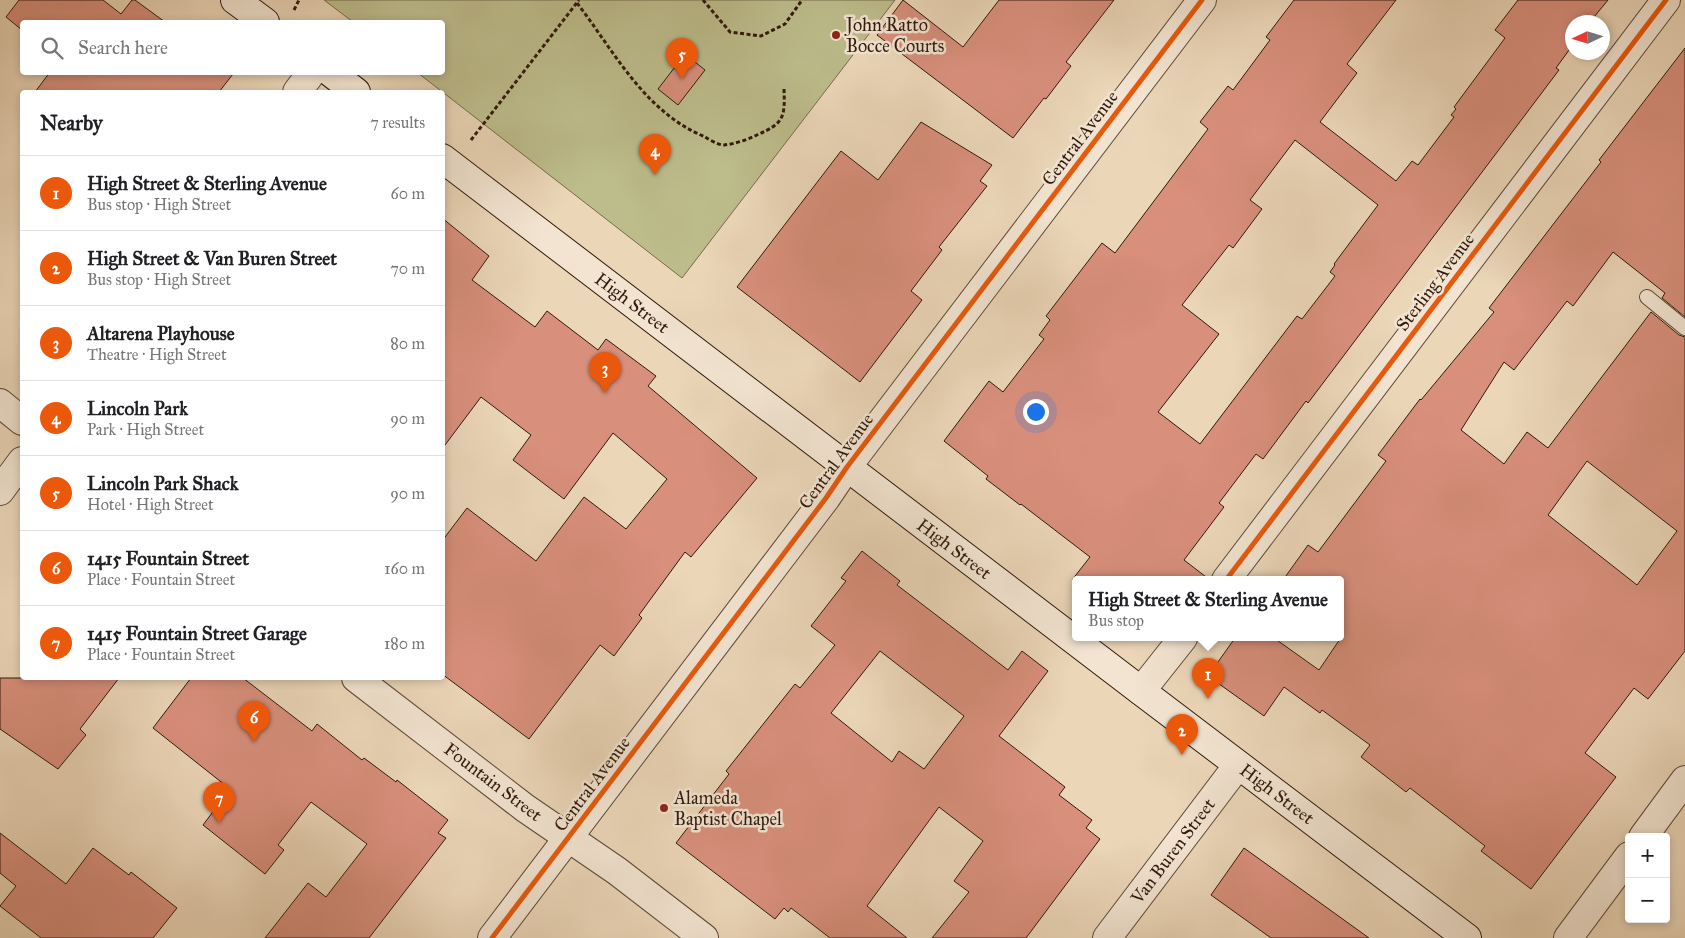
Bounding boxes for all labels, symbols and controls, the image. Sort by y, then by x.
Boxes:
place label: John Ratto Bocce Courts [844,14,944,57]
north arrow [1565,15,1610,60]
search box [20,20,445,75]
marker: John Ratto Bocce Courts [830,29,842,41]
icon: search [38,34,66,62]
text: Search here [78,36,168,59]
pin: 5 [666,38,698,79]
street label: Central Avenue [1037,86,1123,190]
text: Nearby [40,110,103,136]
text: 7 results [370,113,425,132]
pin: 4 [639,134,671,175]
text: High Street & Sterling Avenue [87,172,327,195]
text: 1 [53,184,59,203]
text: 60 m [391,184,425,203]
text: Bus stop · High Street [87,195,231,214]
street label: Sterling Avenue [1391,229,1480,336]
text: High Street & Van Buren Street [87,247,337,270]
text: 2 [52,259,60,278]
text: 70 m [390,259,425,278]
street label: High Street [590,268,674,339]
text: Bus stop · High Street [87,270,231,289]
text: Altarena Playhouse [87,322,235,345]
text: 3 [53,334,59,353]
text: 80 m [390,334,425,353]
text: Theatre · High Street [87,345,227,364]
pin: 3 [589,352,621,393]
text: Lincoln Park [87,397,188,420]
your location [1023,399,1049,425]
text: 4 [52,409,60,428]
text: 90 m [390,409,425,428]
street label: Central Avenue [794,409,878,513]
text: Park · High Street [87,420,204,439]
text: Lincoln Park Shack [87,472,239,495]
text: 5 [52,484,60,503]
text: 90 m [390,484,425,503]
text: Hotel · High Street [87,495,214,514]
street label: High Street [912,514,996,585]
text: 1415 Fountain Street [87,547,249,570]
text: 6 [52,559,60,578]
text: 160 m [384,559,425,578]
text: Place · Fountain Street [87,570,235,589]
popup [1072,576,1344,641]
text: High Street & Sterling Avenue [1088,588,1328,611]
text: Bus stop [1088,611,1144,630]
text: 1415 Fountain Street Garage [87,622,307,645]
text: 7 [52,634,60,653]
text: 180 m [384,634,425,653]
text: Place · Fountain Street [87,645,235,664]
pin: 1 [1192,658,1224,699]
pin: 6 [238,701,270,742]
pin: 2 [1166,714,1198,755]
street label: Central Avenue [549,732,635,836]
street label: Fountain Street [440,738,547,826]
street label: High Street [1235,759,1319,830]
pin: 7 [203,782,235,823]
place label: Alameda Baptist Chapel [673,787,782,830]
street label: Van Buren Street [1126,793,1220,909]
marker: Alameda Baptist Chapel [658,802,670,814]
map controls [1625,833,1670,923]
button: + [1625,833,1670,878]
button: − [1625,878,1670,923]

